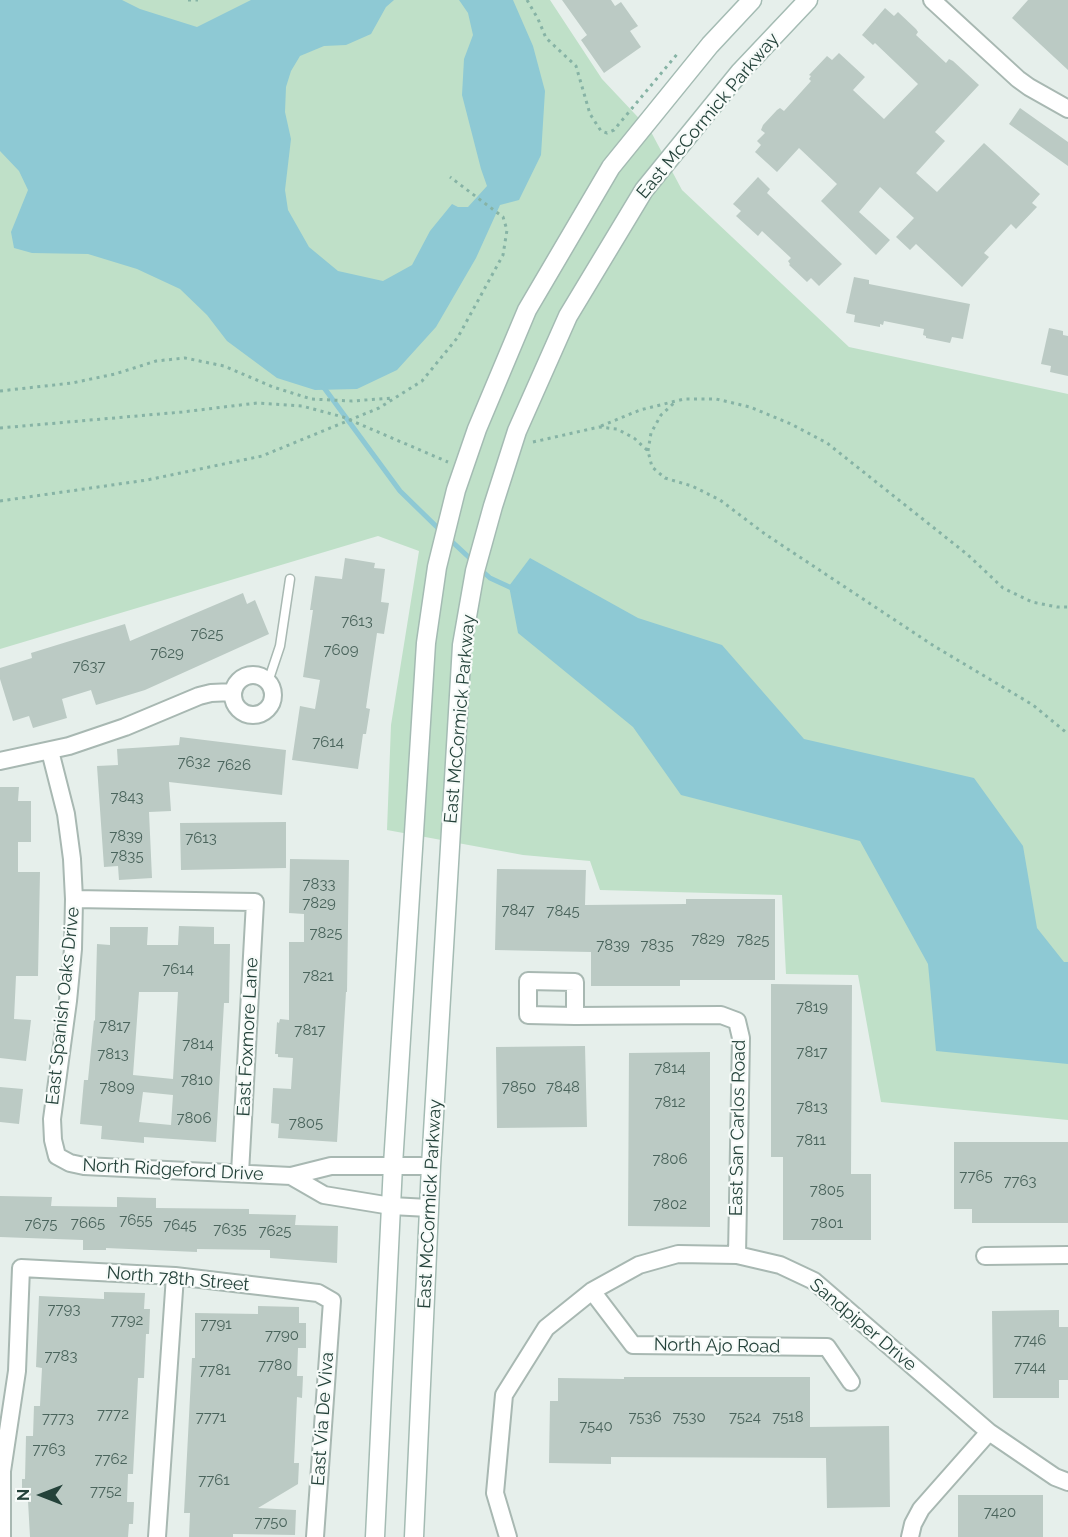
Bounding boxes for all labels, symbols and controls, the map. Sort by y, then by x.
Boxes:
street label: East McCormick Parkway [632,29,784,203]
house number: 7613 [341,612,373,630]
street label: East McCormick Parkway [440,614,480,824]
house number: 7625 [190,625,224,643]
house number: 7609 [323,641,359,659]
house number: 7629 [150,644,184,662]
house number: 7637 [72,657,106,675]
house number: 7614 [312,733,344,751]
house number: 7632 [178,753,210,771]
house number: 7626 [217,756,251,774]
house number: 7843 [110,788,144,806]
house number: 7839 [109,827,143,845]
house number: 7613 [185,829,217,847]
house number: 7835 [110,847,144,865]
house number: 7833 [303,875,335,893]
house number: 7829 [302,894,336,912]
house number: 7847 [501,901,535,919]
house number: 7845 [546,902,580,920]
street label: East Spanish Oaks Drive [42,906,84,1106]
house number: 7825 [310,924,342,942]
house number: 7829 [691,930,725,948]
house number: 7825 [737,931,769,949]
house number: 7839 [596,936,630,954]
house number: 7835 [640,936,674,954]
street label: East Foxmore Lane [233,957,263,1117]
house number: 7614 [162,960,194,978]
house number: 7821 [302,967,334,985]
house number: 7819 [796,998,828,1016]
house number: 7817 [99,1017,131,1035]
house number: 7817 [294,1021,326,1039]
house number: 7814 [182,1035,214,1053]
street label: East San Carlos Road [726,1040,750,1216]
house number: 7817 [796,1043,828,1061]
house number: 7813 [97,1045,129,1063]
house number: 7814 [654,1059,686,1077]
house number: 7810 [181,1071,213,1089]
house number: 7809 [100,1078,134,1096]
house number: 7850 [502,1078,536,1096]
house number: 7848 [546,1078,580,1096]
house number: 7812 [654,1093,686,1111]
house number: 7813 [796,1098,828,1116]
street label: East McCormick Parkway [414,1099,446,1309]
house number: 7806 [176,1109,212,1127]
house number: 7805 [289,1114,323,1132]
house number: 7811 [796,1131,826,1149]
house number: 7806 [652,1150,688,1168]
street label: North Ridgeford Drive [82,1154,264,1186]
house number: 7765 [959,1167,993,1185]
house number: 7763 [1003,1172,1037,1190]
house number: 7805 [810,1181,844,1199]
house number: 7802 [653,1195,687,1213]
house number: 7655 [119,1211,153,1229]
house number: 7665 [71,1214,105,1232]
house number: 7801 [811,1214,843,1232]
house number: 7675 [24,1215,58,1233]
house number: 7645 [163,1216,197,1234]
house number: 7635 [213,1220,247,1238]
house number: 7625 [258,1222,292,1240]
street label: North 78th Street [106,1262,250,1296]
street label: Sandpiper Drive [805,1274,921,1376]
house number: 7793 [48,1300,80,1318]
house number: 7792 [111,1311,143,1329]
house number: 7791 [200,1315,232,1333]
house number: 7790 [265,1326,299,1344]
house number: 7746 [1014,1331,1046,1349]
street label: North Ajo Road [654,1334,780,1358]
house number: 7783 [45,1347,77,1365]
street label: East Via De Viva [308,1351,338,1487]
house number: 7780 [258,1356,292,1374]
house number: 7744 [1014,1358,1046,1376]
house number: 7781 [199,1361,231,1379]
house number: 7772 [97,1405,129,1423]
house number: 7771 [196,1408,226,1426]
house number: 7536 [628,1408,662,1426]
house number: 7530 [672,1408,706,1426]
house number: 7524 [729,1408,761,1426]
house number: 7518 [772,1408,804,1426]
house number: 7773 [42,1409,74,1427]
house number: 7540 [579,1417,613,1435]
house number: 7763 [32,1440,66,1458]
house number: 7762 [95,1450,127,1468]
north arrow [12,1465,72,1525]
house number: 7761 [198,1471,230,1489]
house number: 7752 [90,1482,122,1500]
text: N [14,1489,33,1501]
house number: 7420 [984,1503,1016,1521]
house number: 7750 [254,1513,288,1531]

